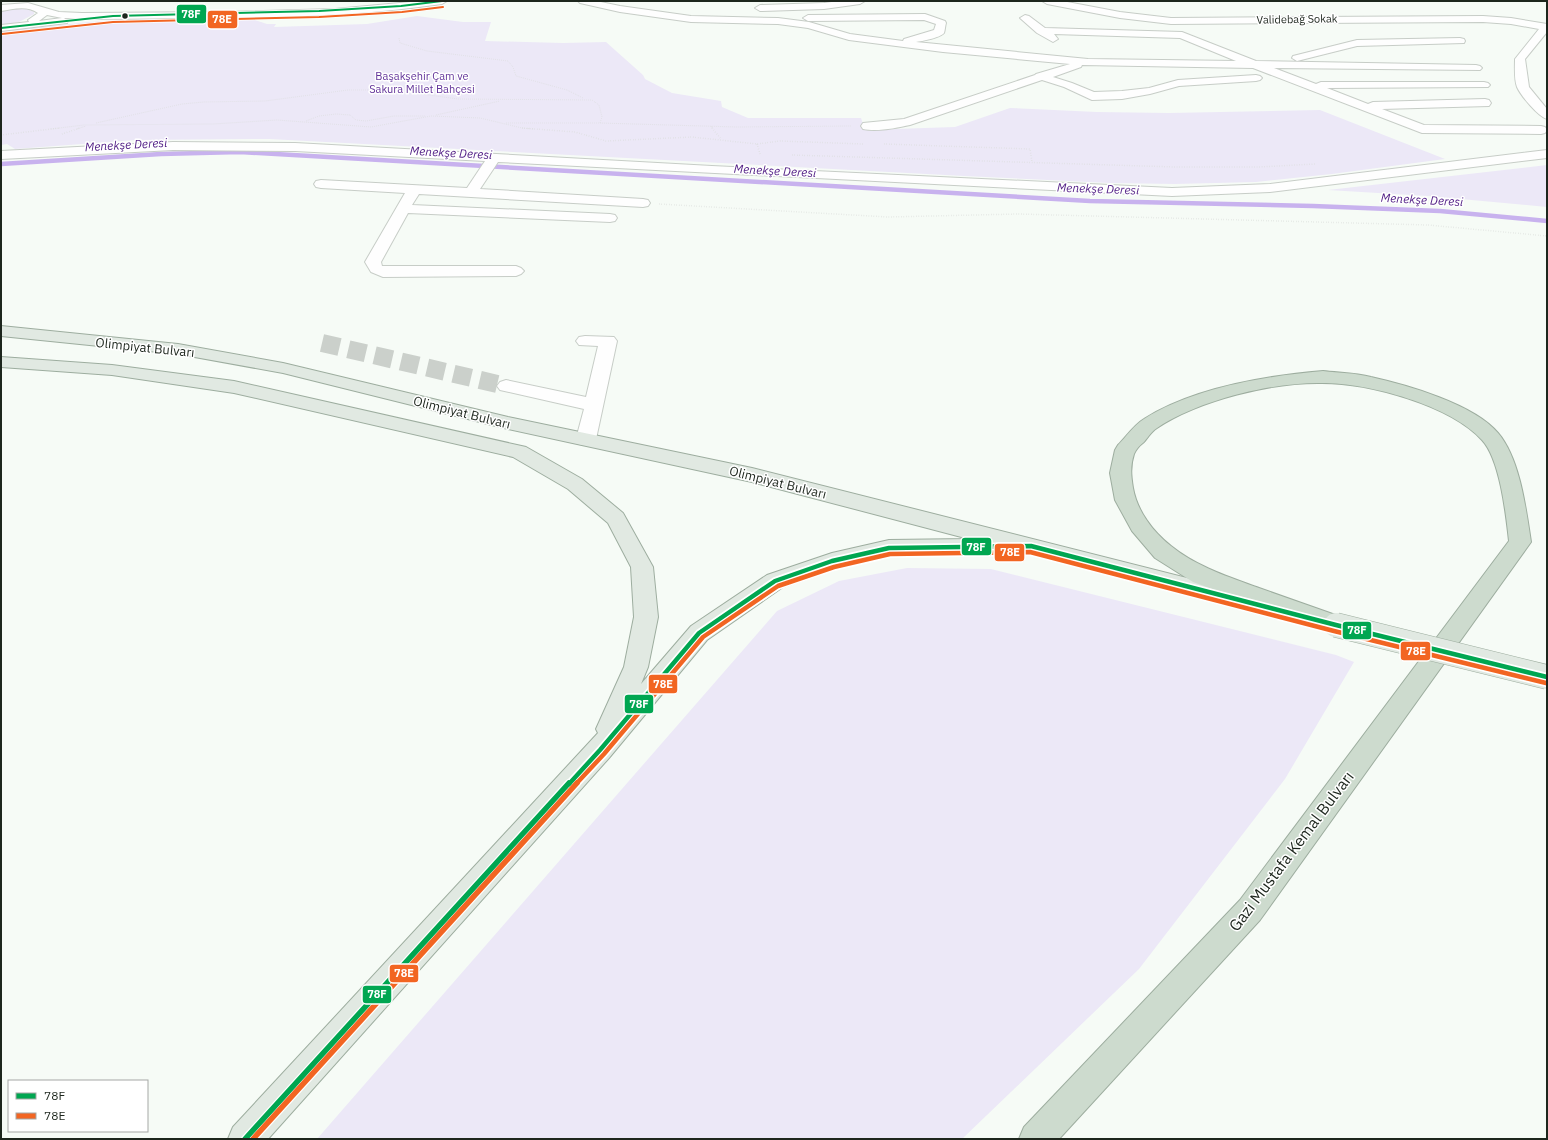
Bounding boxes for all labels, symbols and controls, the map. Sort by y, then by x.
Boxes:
line badge: 78F [176,4,207,24]
text: 78F [181,7,201,21]
line badge: 78E [207,10,238,29]
unlabelled marker [120,11,130,21]
street label: Validebağ Sokak [1256,11,1338,27]
text: 78E [212,12,232,26]
park label: Başakşehir Çam ve Sakura Millet Bahçesi [369,69,475,96]
water label: Menekşe Deresi [84,135,168,154]
water label: Menekşe Deresi [409,143,493,162]
water label: Menekşe Deresi [733,161,817,180]
water label: Menekşe Deresi [1057,180,1140,197]
water label: Menekşe Deresi [1380,190,1464,209]
street label: Olimpiyat Bulvarı [95,334,195,361]
street label: Olimpiyat Bulvarı [412,392,512,433]
street label: Olimpiyat Bulvarı [728,462,828,503]
line badge: 78F [961,537,992,556]
text: 78F [966,540,986,554]
line badge: 78E [994,543,1025,562]
text: 78E [1000,545,1020,559]
line badge: 78F [1342,621,1372,640]
text: 78F [1347,623,1367,637]
line badge: 78E [1400,641,1431,661]
text: 78E [1406,644,1426,658]
line badge: 78E [648,674,678,694]
text: 78E [653,677,673,691]
line badge: 78F [624,694,654,714]
text: 78F [629,697,649,711]
street label: Gazi Mustafa Kemal Bulvarı [1224,767,1358,935]
line badge: 78E [389,964,419,983]
text: 78E [394,966,414,980]
line badge: 78F [362,985,392,1004]
text: 78F [367,987,387,1001]
legend [8,1080,148,1132]
text: 78F [44,1088,65,1103]
text: 78E [44,1108,65,1123]

